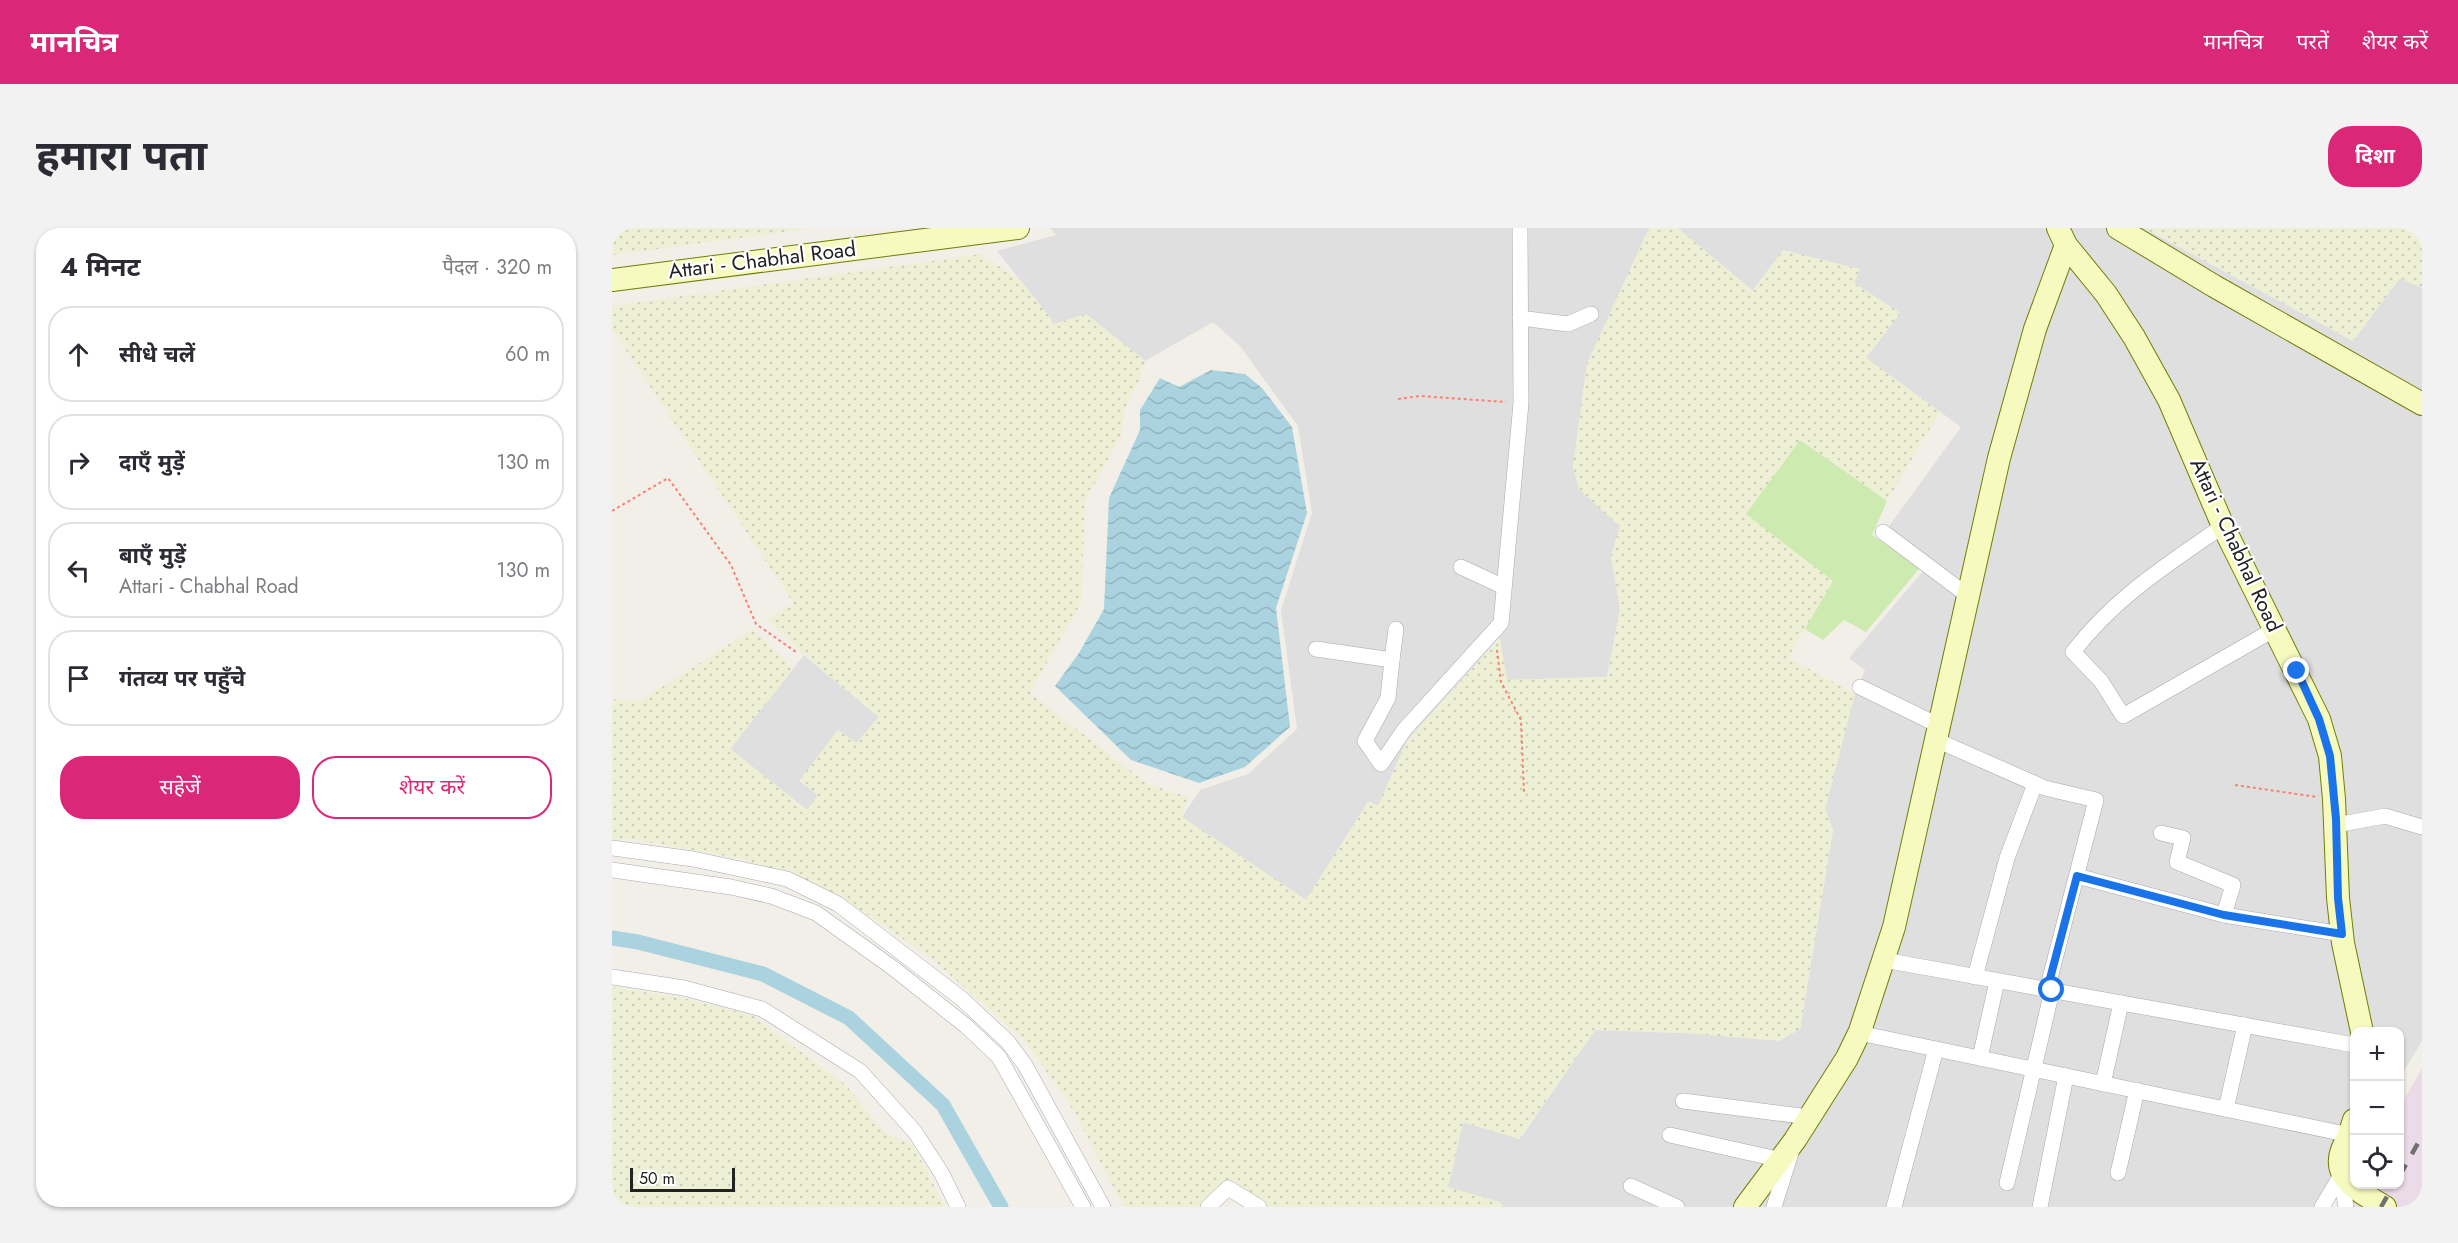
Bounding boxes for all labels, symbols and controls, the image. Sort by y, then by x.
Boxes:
text: मानचित्र [30,22,118,63]
text: मानचित्र [2203,27,2263,57]
text: परतें [2296,27,2329,57]
text: शेयर करें [2362,27,2428,57]
text: हमारा पता [36,125,207,186]
button: दिशा [2328,126,2422,187]
street label: Attari - Chabhal Road [667,234,857,286]
text: 4 मिनट [60,248,141,286]
text: पैदल · 320 m [443,253,552,282]
icon: ahead [62,338,95,371]
text: सीधे चलें [119,338,195,370]
text: 60 m [505,340,550,369]
icon: right [62,446,95,479]
text: दाएँ मुड़ें [119,446,185,478]
text: 130 m [496,448,550,477]
street label: Attari - Chabhal Road [2183,453,2289,637]
text: बाएँ मुड़ें [119,539,186,571]
icon: left [62,554,95,587]
text: 130 m [496,556,550,585]
text: Attari - Chabhal Road [119,572,299,601]
route end [2283,657,2309,683]
icon: arrive [62,662,95,695]
text: गंतव्य पर पहुँचे [119,662,245,694]
button: सहेजें [60,756,300,819]
button: शेयर करें [312,756,552,819]
route start [2038,976,2064,1002]
map controls [2350,1027,2404,1189]
button: + [2350,1027,2404,1081]
button: − [2350,1081,2404,1135]
button: locate [2350,1135,2404,1189]
scale bar [630,1165,735,1192]
text: 50 m [639,1167,675,1190]

